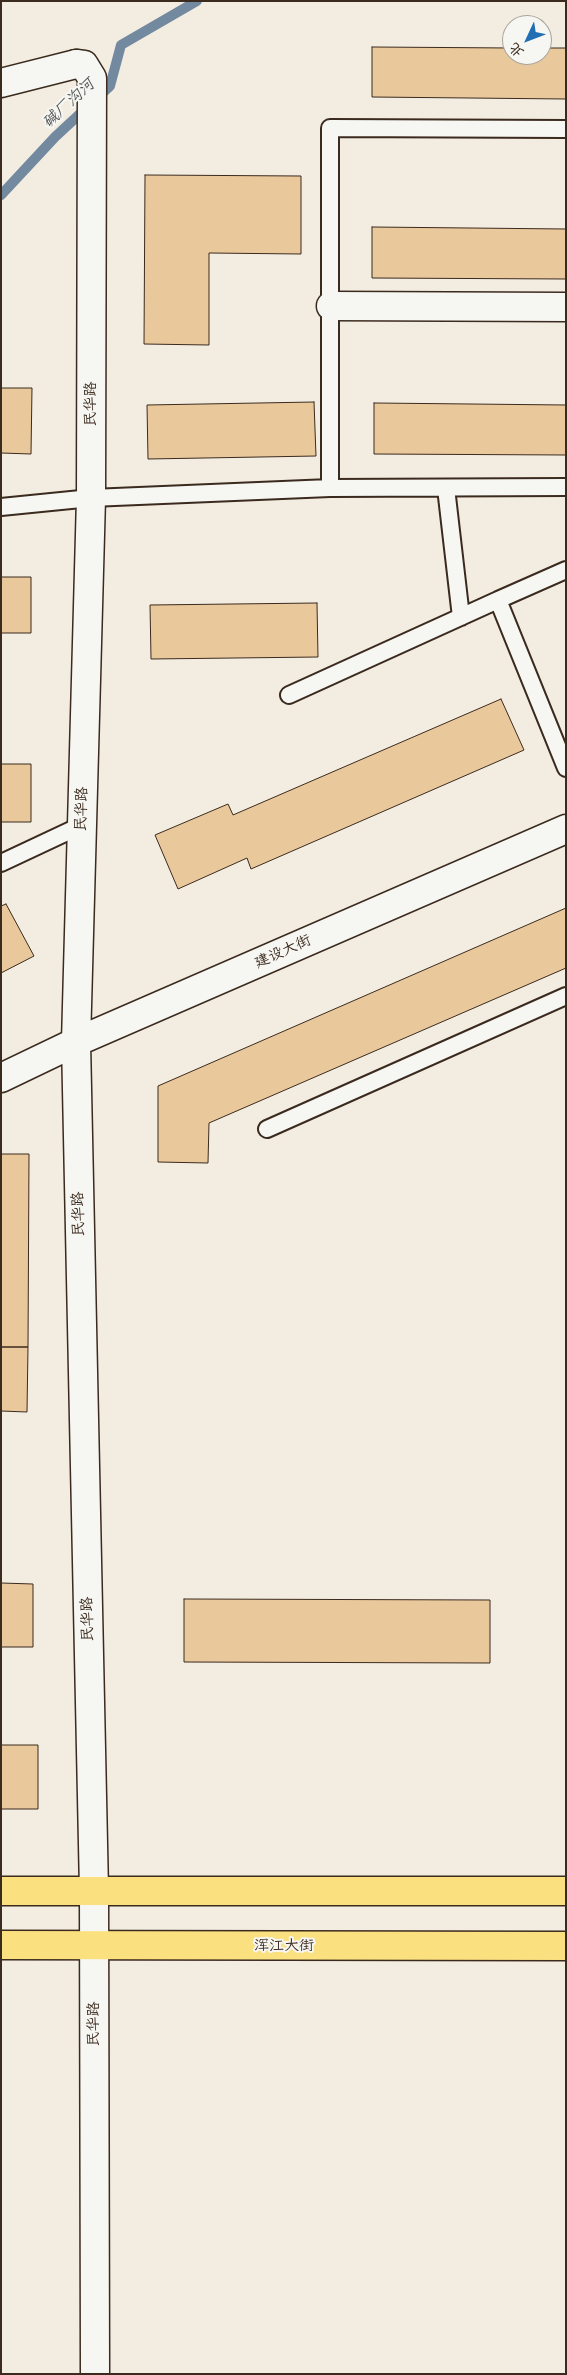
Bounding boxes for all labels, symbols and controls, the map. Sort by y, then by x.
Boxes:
north arrow [502,15,552,65]
text: 北 [505,39,527,61]
water label: 碱厂沟河 [39,75,99,133]
street label: 民华路 [82,382,100,426]
street label: 民华路 [72,786,92,832]
street label: 建设大街 [252,932,314,972]
street label: 民华路 [70,1191,88,1237]
street label: 民华路 [79,1596,97,1642]
street label: 浑江大街 [254,1937,314,1955]
street label: 民华路 [85,2002,103,2046]

